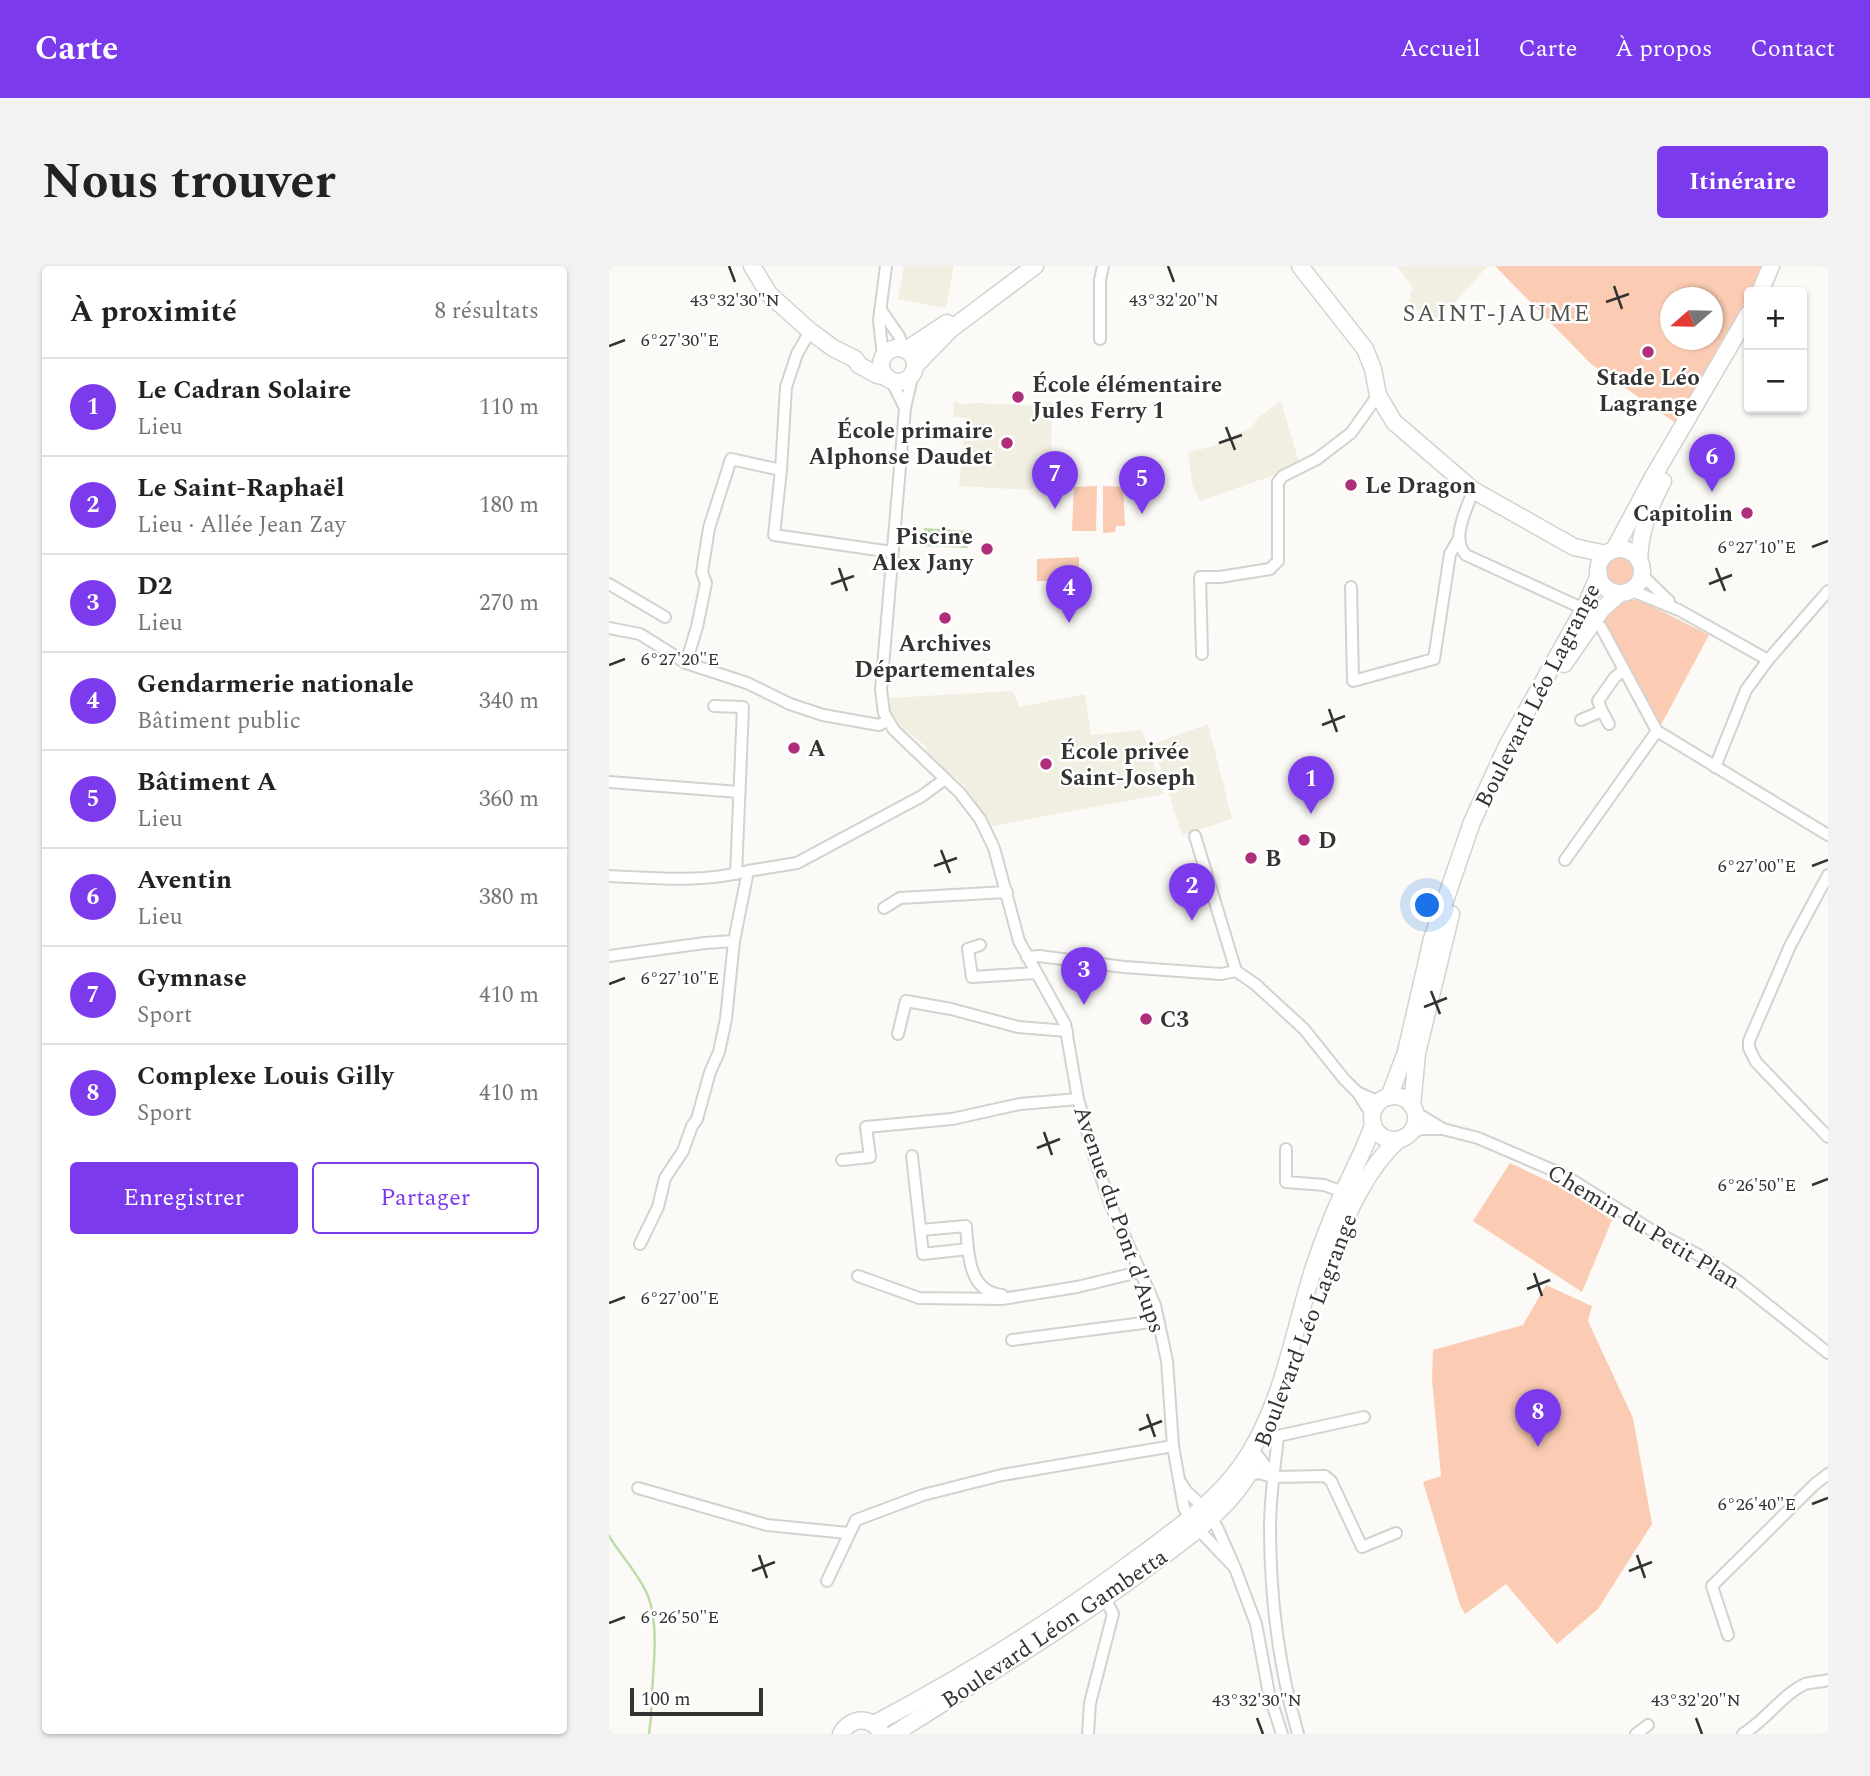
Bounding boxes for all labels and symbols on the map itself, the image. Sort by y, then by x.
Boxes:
text: 43°32'30"N [690,287,780,314]
text: 43°32'20"N [1129,287,1219,314]
north arrow [1660,287,1723,350]
district label: SAINT-JAUME [1403,296,1591,332]
text: 6°27'30"E [641,327,719,354]
marker: Stade Léo Lagrange [1640,344,1656,360]
place label: Stade Léo Lagrange [1596,361,1700,422]
place label: École élémentaire Jules Ferry 1 [1032,368,1222,429]
marker: École élémentaire Jules Ferry 1 [1010,389,1026,405]
place label: École primaire Alphonse Daudet [808,414,993,475]
pin: 6 [1689,434,1735,492]
marker: École primaire Alphonse Daudet [999,435,1015,451]
pin: 7 [1032,451,1078,509]
pin: 5 [1119,456,1165,514]
place label: Le Dragon [1365,469,1476,504]
marker: Le Dragon [1343,477,1359,493]
place label: Capitolin [1633,497,1733,532]
marker: Capitolin [1739,505,1755,521]
place label: Piscine Alex Jany [872,520,974,581]
text: 6°27'10"E [1718,534,1796,561]
marker: Piscine Alex Jany [979,541,995,557]
pin: 4 [1046,565,1092,623]
street label: Boulevard Léo Lagrange [1466,577,1610,814]
marker: Archives Départementales [937,610,953,626]
place label: Archives Départementales [854,627,1036,688]
text: 6°27'20"E [641,646,719,673]
place label: A [808,732,826,767]
place label: École privée Saint-Joseph [1060,735,1195,796]
marker: A [786,740,802,756]
marker: École privée Saint-Joseph [1038,756,1054,772]
pin: 1 [1288,756,1334,814]
place label: D [1318,824,1336,859]
marker: D [1296,832,1312,848]
place label: B [1265,842,1281,877]
marker: B [1243,850,1259,866]
text: 6°27'00"E [1718,853,1796,880]
pin: 2 [1169,863,1215,921]
your location [1410,888,1444,922]
pin: 3 [1061,947,1107,1005]
text: 6°27'10"E [641,965,719,992]
place label: C3 [1160,1003,1189,1038]
marker: C3 [1138,1011,1154,1027]
street label: Avenue du Pont d'Aups [1063,1101,1174,1338]
street label: Chemin du Petit Plan [1540,1156,1746,1299]
text: 6°26'50"E [1718,1172,1796,1199]
street label: Boulevard Léo Lagrange [1246,1209,1367,1452]
text: 6°27'00"E [641,1285,719,1312]
pin: 8 [1515,1389,1561,1447]
text: 6°26'40"E [1718,1491,1796,1518]
street label: Boulevard Léon Gambetta [935,1540,1175,1718]
text: 6°26'50"E [641,1604,719,1631]
scale bar [630,1685,763,1717]
text: 43°32'30"N [1212,1687,1302,1714]
text: 43°32'20"N [1651,1687,1741,1714]

